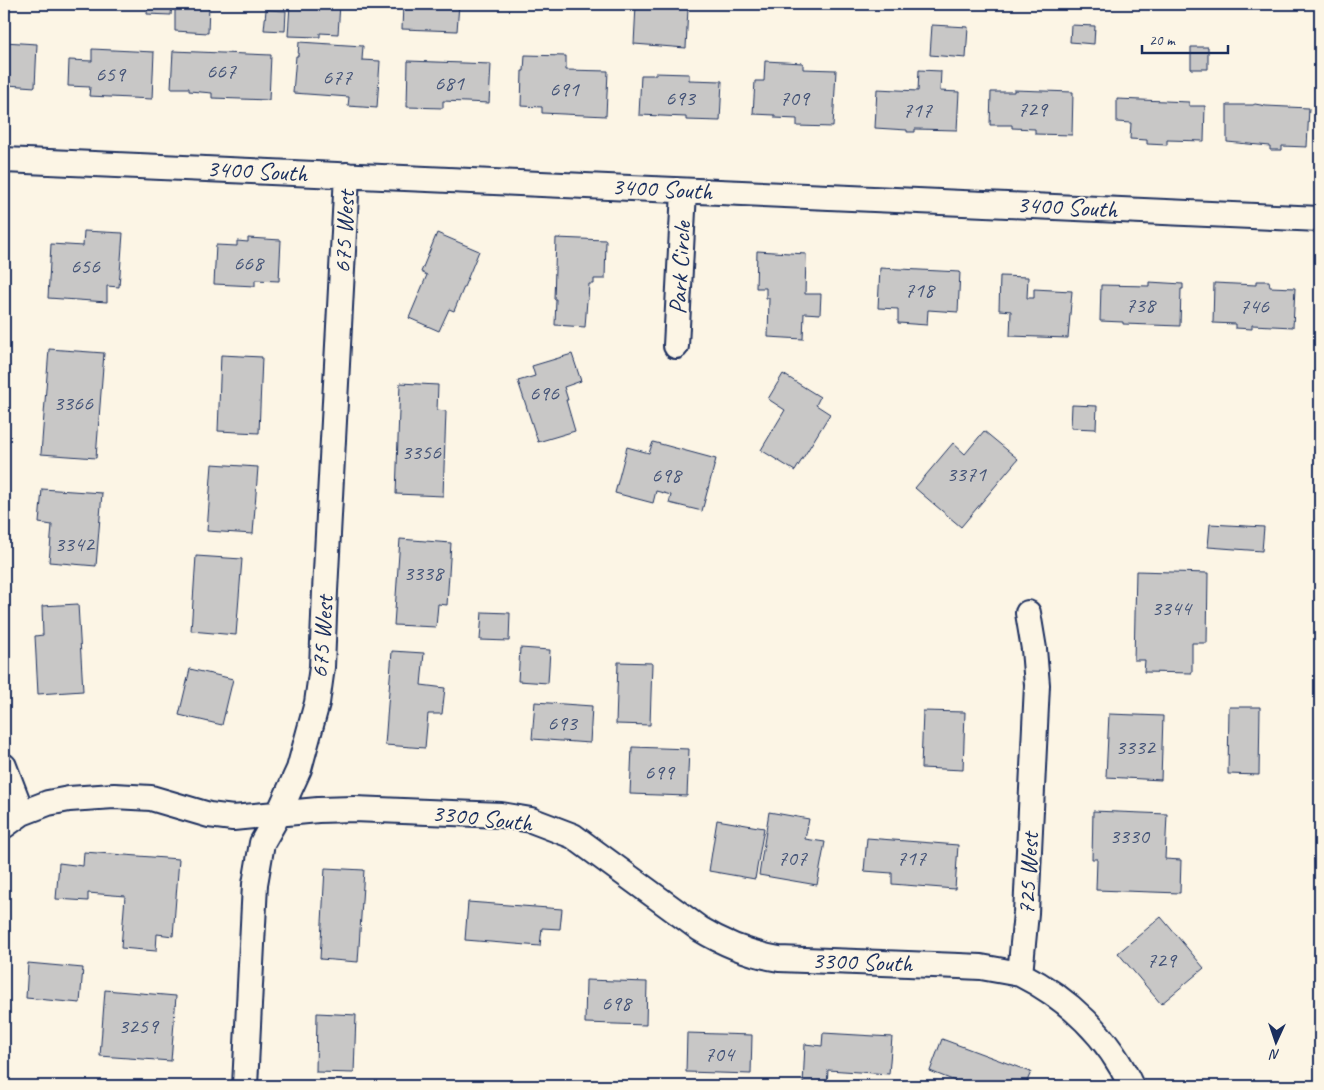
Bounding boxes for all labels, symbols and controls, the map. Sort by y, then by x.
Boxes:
scale bar [1142,22,1228,54]
text: 20 m [1149,31,1176,50]
house number: 667 [206,57,237,85]
house number: 659 [95,60,127,88]
house number: 677 [322,63,353,91]
house number: 681 [434,69,465,97]
house number: 691 [549,75,580,103]
house number: 693 [665,84,697,112]
house number: 709 [779,84,811,112]
house number: 729 [1017,95,1049,123]
house number: 717 [902,96,933,124]
street label: 3400 South [206,152,310,190]
street label: 3400 South [611,170,715,208]
street label: 675 West [326,187,362,274]
street label: 3400 South [1016,188,1120,226]
street label: Park Circle [662,219,699,315]
house number: 668 [233,249,265,277]
house number: 656 [70,252,101,280]
house number: 718 [904,276,936,304]
house number: 738 [1125,291,1157,319]
house number: 746 [1239,292,1270,320]
house number: 696 [529,379,560,407]
house number: 3366 [53,389,94,417]
house number: 3356 [401,438,442,466]
house number: 3371 [946,460,987,488]
house number: 698 [651,461,683,489]
house number: 3342 [54,530,96,558]
house number: 3338 [403,559,445,587]
street label: 675 West [303,592,341,680]
house number: 3344 [1151,594,1193,622]
house number: 693 [547,709,579,737]
house number: 3332 [1115,733,1157,761]
house number: 699 [644,758,676,786]
street label: 3300 South [430,797,535,839]
house number: 3330 [1109,822,1151,850]
street label: 725 West [1010,829,1046,916]
house number: 707 [777,844,808,872]
house number: 717 [896,844,927,872]
street label: 3300 South [811,944,914,980]
house number: 729 [1146,946,1178,974]
house number: 698 [601,989,633,1017]
house number: 3259 [118,1012,160,1040]
north arrow [1252,1018,1302,1068]
house number: 704 [704,1040,736,1068]
text: N [1268,1046,1280,1063]

